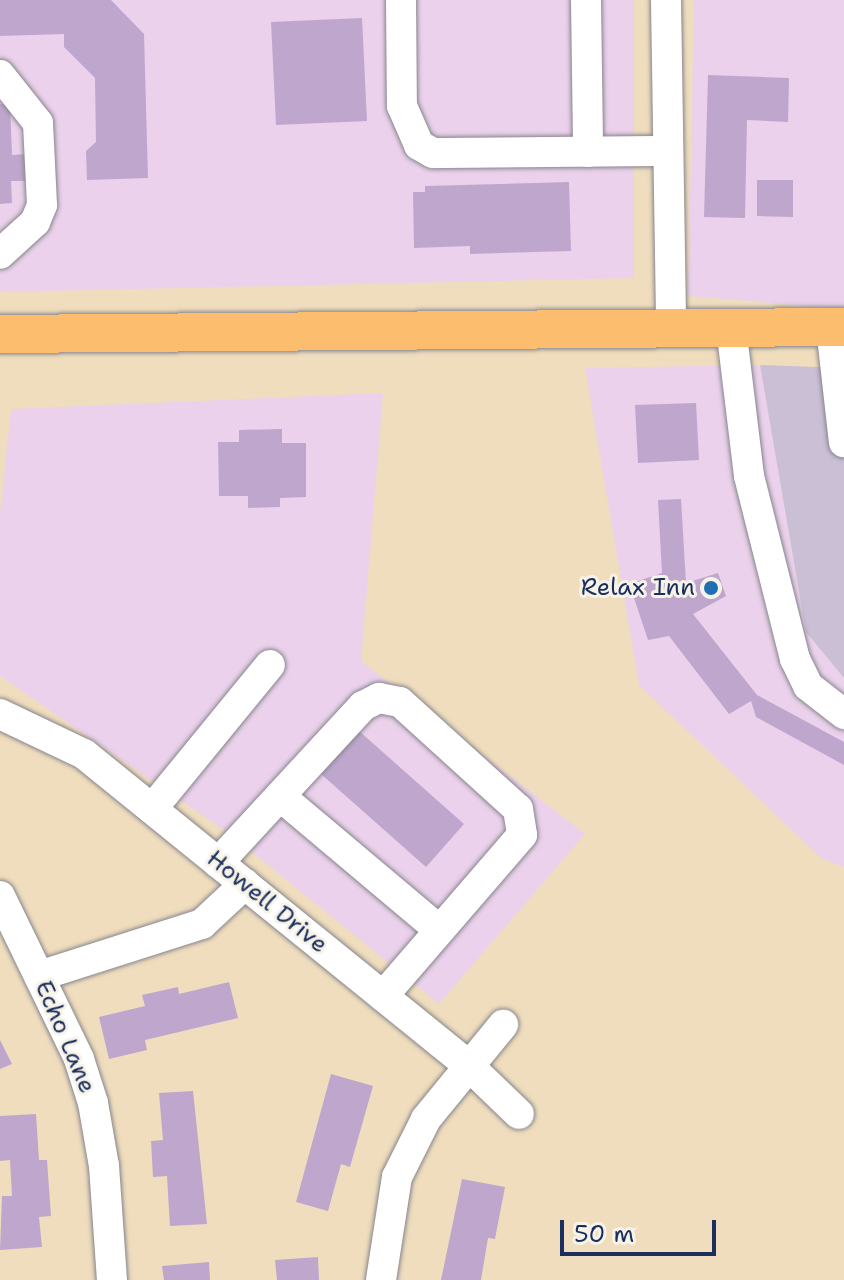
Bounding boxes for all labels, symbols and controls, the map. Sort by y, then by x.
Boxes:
place label: Relax Inn [581,574,695,602]
marker: Relax Inn [702,579,720,597]
street label: Howell Drive [201,845,333,959]
street label: Echo Lane [28,976,102,1098]
scale bar [564,1204,720,1254]
text: 50 m [574,1218,634,1250]

